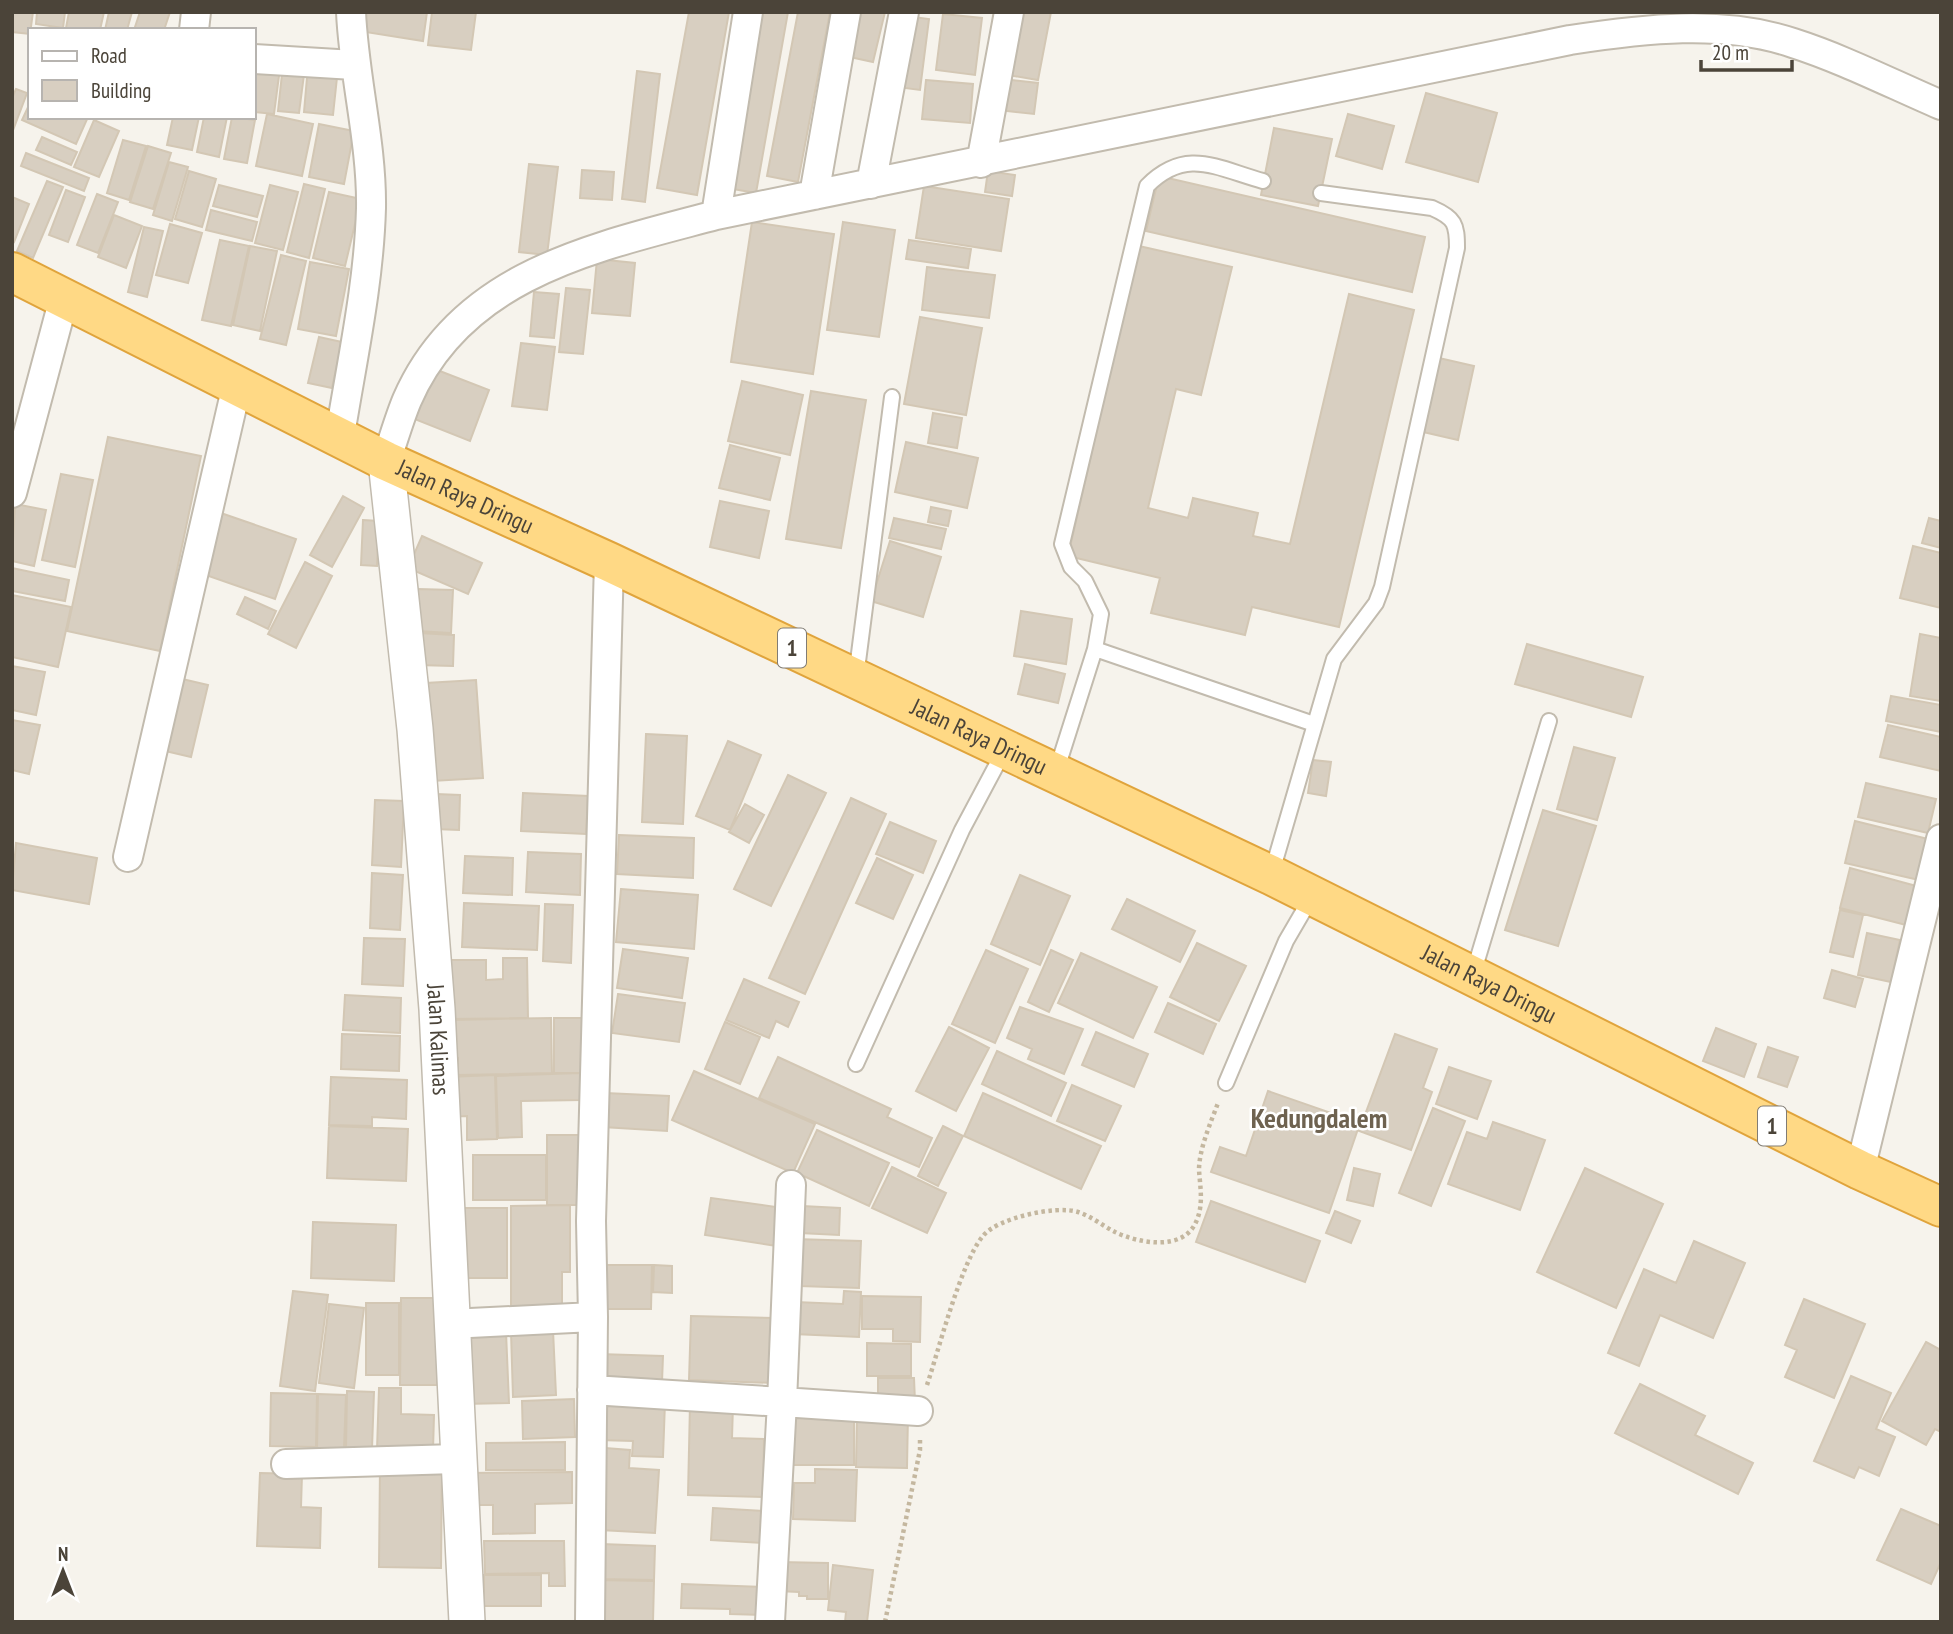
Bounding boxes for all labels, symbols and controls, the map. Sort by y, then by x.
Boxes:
legend [28,28,256,119]
scale bar [1701,28,1792,72]
text: 20 m [1712,39,1749,66]
text: Road [91,42,127,69]
text: Building [91,77,151,104]
street label: Jalan Raya Dringu [391,452,539,541]
road number: 1 [778,628,806,668]
street label: Jalan Raya Dringu [905,691,1052,782]
street label: Jalan Raya Dringu [1416,937,1562,1031]
street label: Jalan Kalimas [420,982,457,1096]
district label: Kedungdalem [1251,1099,1387,1136]
road number: 1 [1758,1106,1786,1146]
north arrow [28,1536,98,1606]
text: N [58,1542,68,1566]

